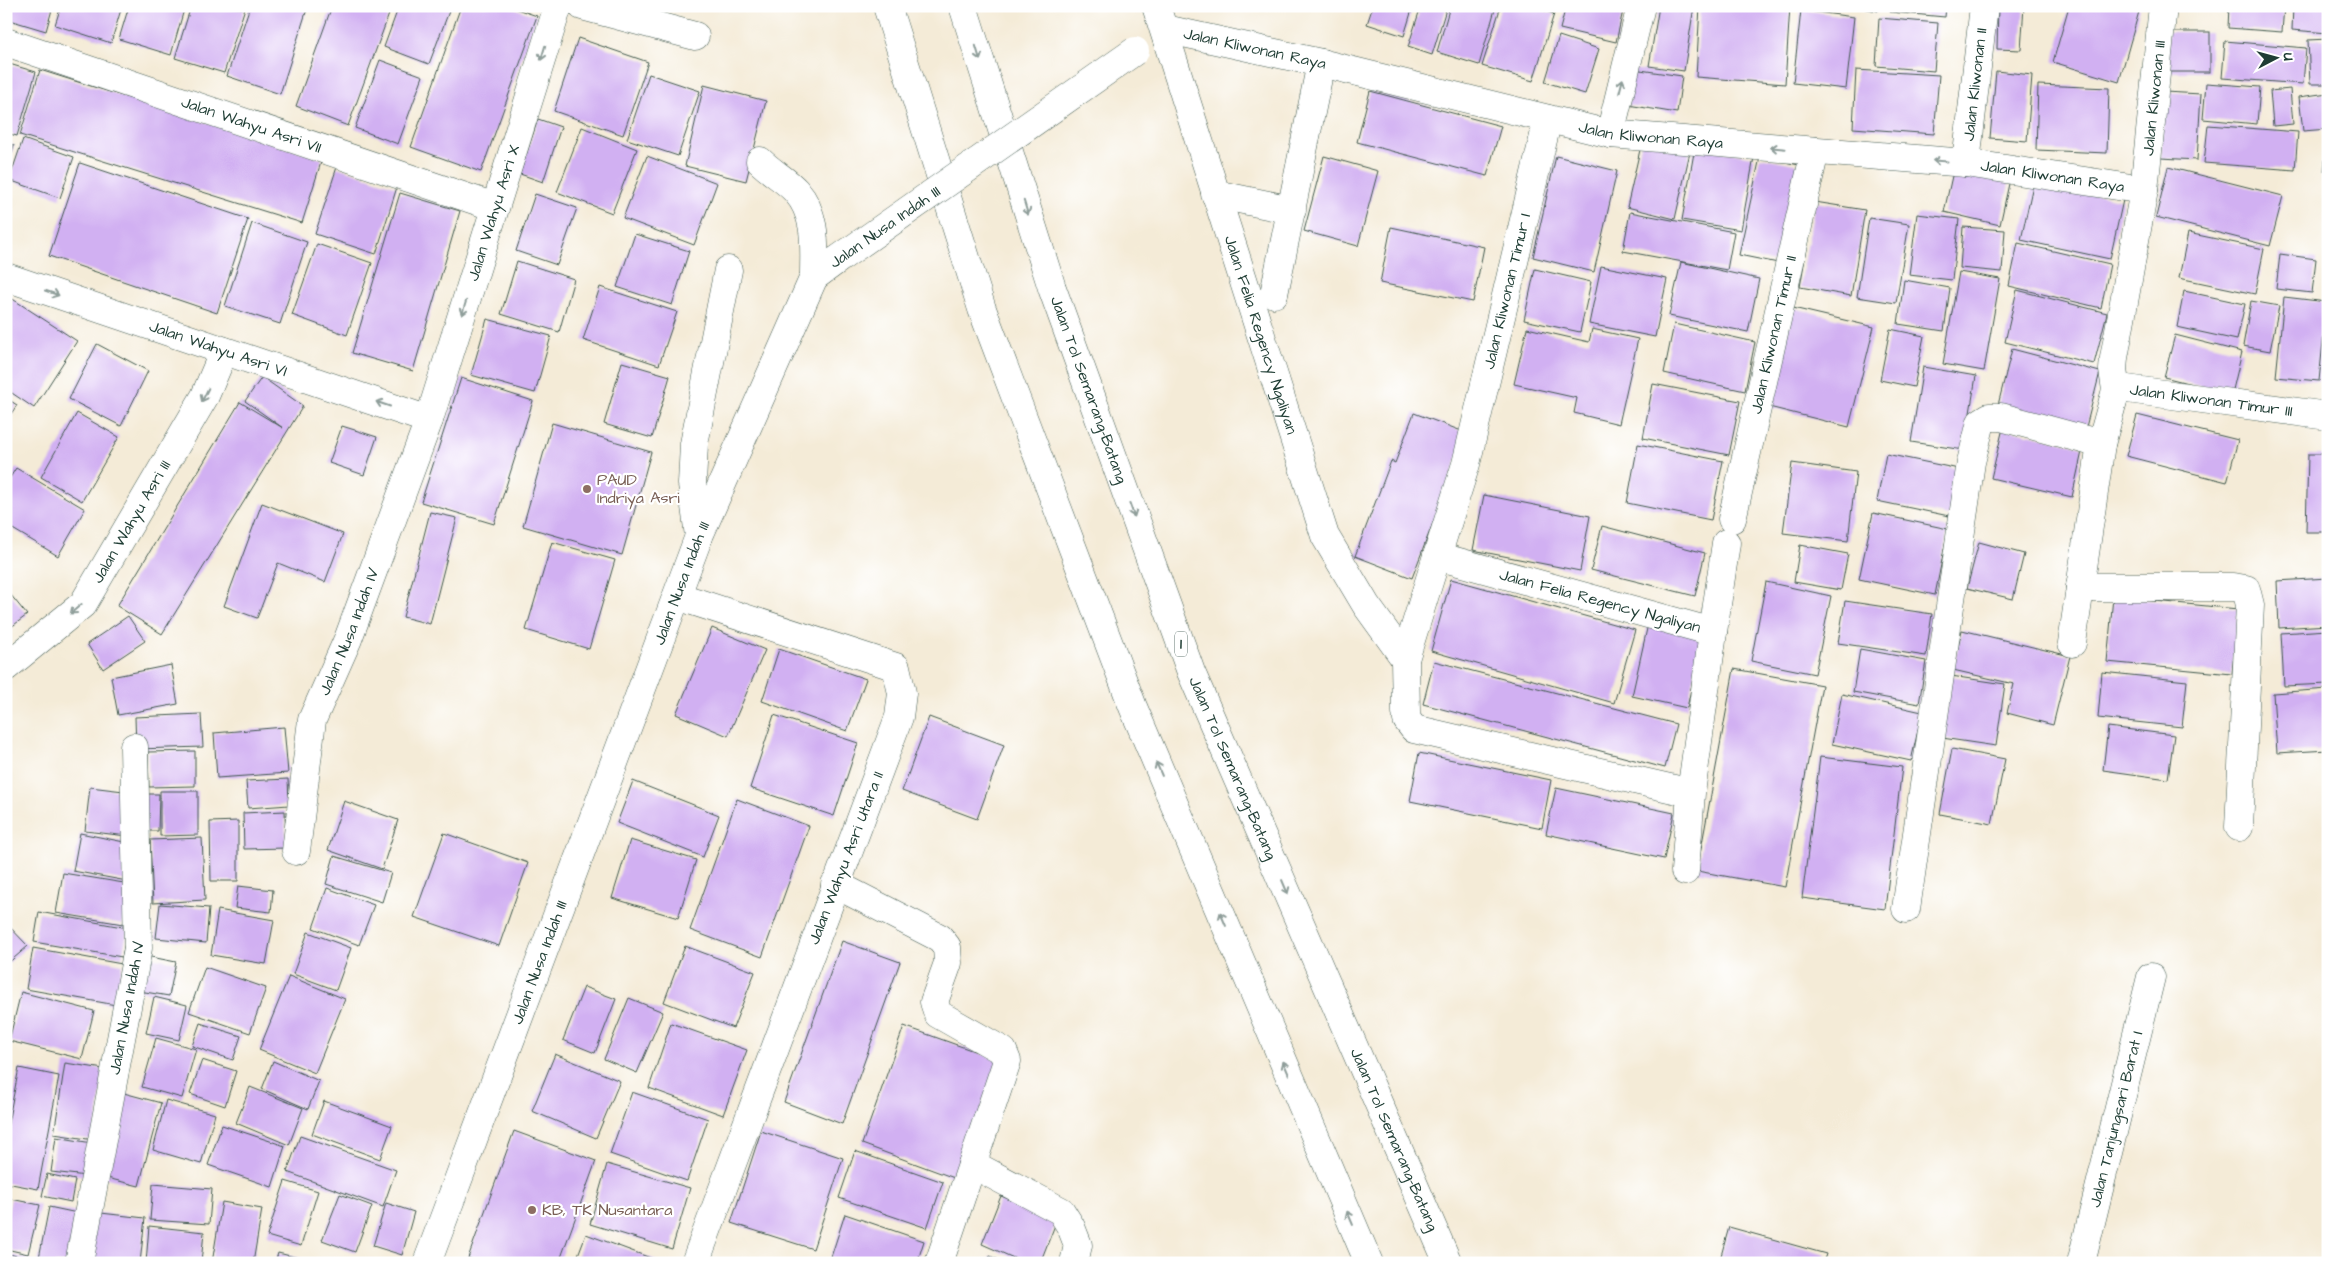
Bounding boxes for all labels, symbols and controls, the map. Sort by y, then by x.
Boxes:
street label: Jalan Kliwonan Raya [1182,22,1328,75]
street label: Jalan Kliwonan II [1958,27,1992,142]
north arrow [2252,32,2302,82]
street label: Jalan Kliwonan III [2137,39,2171,157]
one-way arrow [538,44,548,60]
one-way arrow [973,44,983,60]
text: U [2278,52,2298,62]
one-way arrow [1617,79,1627,95]
street label: Jalan Wahyu Asri VII [178,91,325,159]
street label: Jalan Kliwonan Raya [1576,116,1724,155]
street label: Jalan Wahyu Asri X [462,142,525,284]
one-way arrow [1770,143,1786,153]
street label: Jalan Kliwonan Raya [1979,154,2126,198]
one-way arrow [1932,156,1948,165]
street label: Jalan Nusa Indah III [825,180,945,274]
one-way arrow [1022,199,1032,215]
street label: Jalan Kliwonan Timur I [1478,211,1536,371]
street label: Jalan Felia Regency Ngaliyan [1219,233,1303,437]
street label: Jalan Kliwonan Timur II [1745,253,1802,416]
one-way arrow [44,289,60,298]
street label: Jalan Tol Semarang–Batang [1045,293,1133,487]
one-way arrow [458,300,468,316]
street label: Jalan Wahyu Asri VI [146,315,290,382]
street label: Jalan Kliwonan Timur III [2128,378,2294,422]
one-way arrow [200,388,210,403]
one-way arrow [375,399,391,409]
street label: Jalan Wahyu Asri III [87,456,176,587]
place label: PAUD Indriya Asri [597,469,680,510]
marker: PAUD Indriya Asri [581,483,593,495]
one-way arrow [1128,501,1137,517]
street label: Jalan Nusa Indah III [648,518,715,648]
street label: Jalan Felia Regency Ngaliyan [1497,564,1703,639]
street label: Jalan Nusa Indah IV [313,565,384,699]
one-way arrow [70,603,83,615]
road number: 1 [1175,632,1187,656]
street label: Jalan Tol Semarang–Batang [1183,673,1282,864]
one-way arrow [1154,762,1164,777]
street label: Jalan Wahyu Asri Utara II [803,768,890,948]
one-way arrow [1280,879,1290,894]
street label: Jalan Nusa Indah III [506,897,573,1027]
one-way arrow [1217,912,1227,927]
street label: Jalan Nusa Indah IV [104,940,149,1076]
street label: Jalan Tanjungsari Barat I [2084,1029,2148,1210]
street label: Jalan Tol Semarang–Batang [1345,1045,1444,1235]
one-way arrow [1281,1061,1291,1076]
place label: KB, TK Nusantara [542,1199,672,1221]
marker: KB, TK Nusantara [526,1204,538,1216]
one-way arrow [1345,1211,1354,1226]

